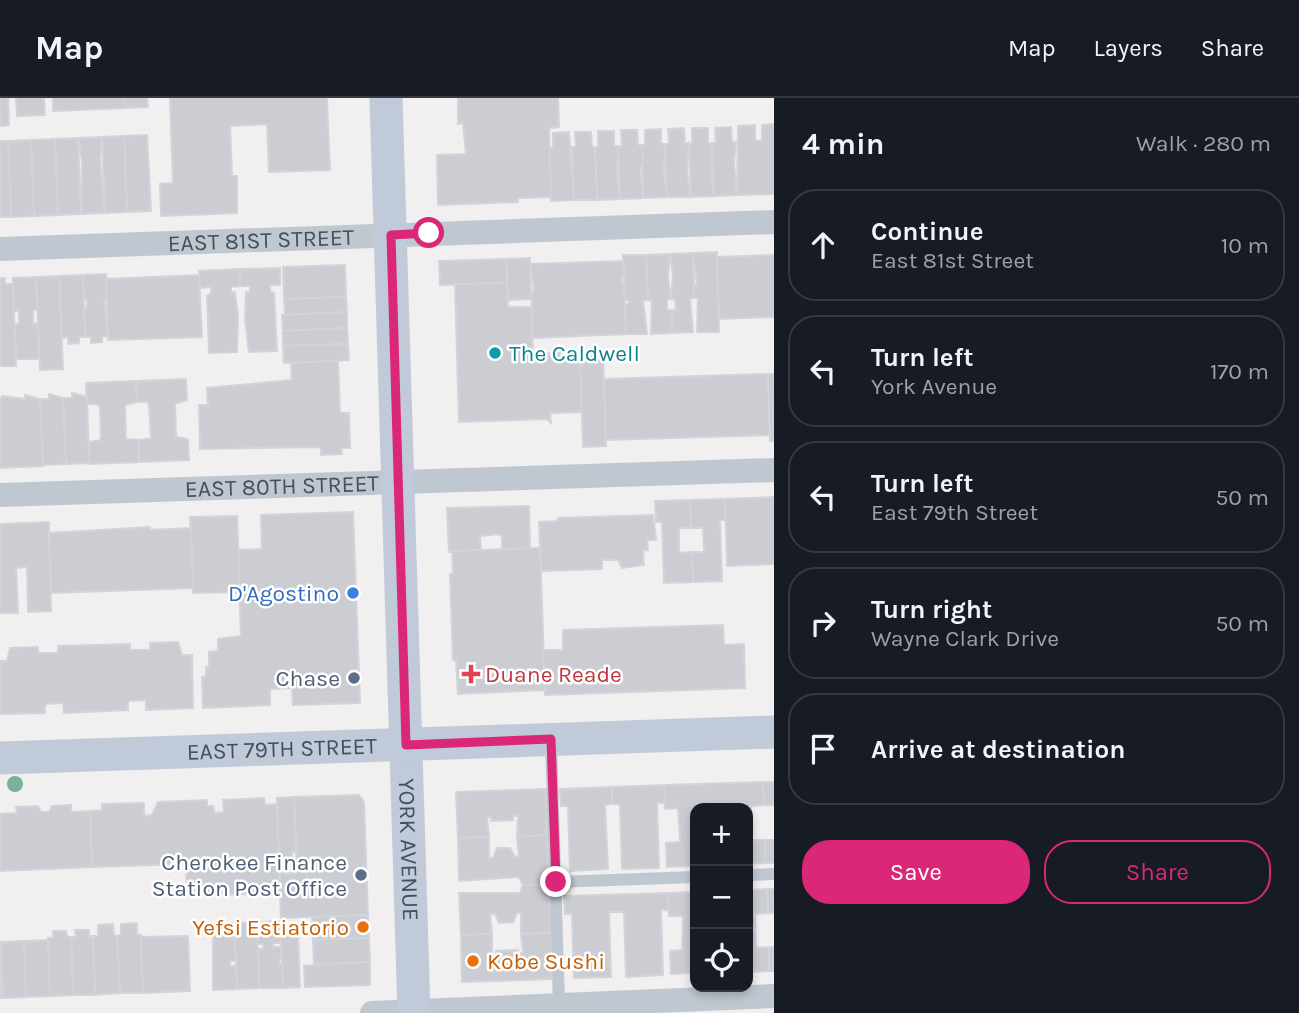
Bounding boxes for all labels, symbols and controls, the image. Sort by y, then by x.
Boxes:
text: Map [35,29,103,67]
text: Map [1008,34,1056,62]
text: Layers [1094,34,1163,62]
text: Share [1201,34,1264,62]
text: 4 min [802,126,884,162]
text: Walk · 280 m [1136,130,1271,157]
text: Continue [871,216,983,247]
route start [413,217,444,248]
street label: EAST 81ST STREET [167,223,355,257]
icon: ahead [804,226,842,264]
text: 10 m [1221,232,1269,259]
text: East 81st Street [871,247,1034,274]
place label: The Caldwell [509,340,640,367]
text: Turn left [871,342,973,373]
marker: The Caldwell [487,345,503,361]
icon: left [804,352,842,390]
text: 170 m [1210,358,1269,385]
text: York Avenue [871,373,997,400]
text: Turn left [871,468,973,499]
street label: EAST 80TH STREET [184,469,380,503]
icon: left [804,478,842,516]
text: 50 m [1215,484,1269,511]
text: East 79th Street [871,499,1038,526]
place label: D'Agostino [228,580,339,607]
marker: D'Agostino [345,585,361,601]
text: Turn right [871,594,992,625]
icon: right [804,604,842,642]
text: 50 m [1215,610,1269,637]
text: Wayne Clark Drive [871,625,1059,652]
place label: Duane Reade [485,661,622,688]
place label: Chase [275,665,340,692]
marker: Duane Reade [463,666,479,682]
marker: Chase [346,670,362,686]
icon: arrive [804,730,842,768]
street label: EAST 79TH STREET [186,732,378,765]
text: Arrive at destination [871,734,1125,765]
street label: YORK AVENUE [393,778,425,921]
map controls [690,803,753,992]
button: + [690,803,753,866]
button: Save [802,840,1030,904]
button: Share [1044,840,1271,904]
place label: Cherokee Finance Station Post Office [152,849,347,902]
route end [540,866,571,897]
button: − [690,866,753,929]
marker: Cherokee Finance Station Post Office [353,867,369,883]
place label: Yefsi Estiatorio [192,914,349,941]
marker: Yefsi Estiatorio [355,919,371,935]
button: locate [690,929,753,992]
place label: Kobe Sushi [487,948,605,975]
marker: Kobe Sushi [465,953,481,969]

